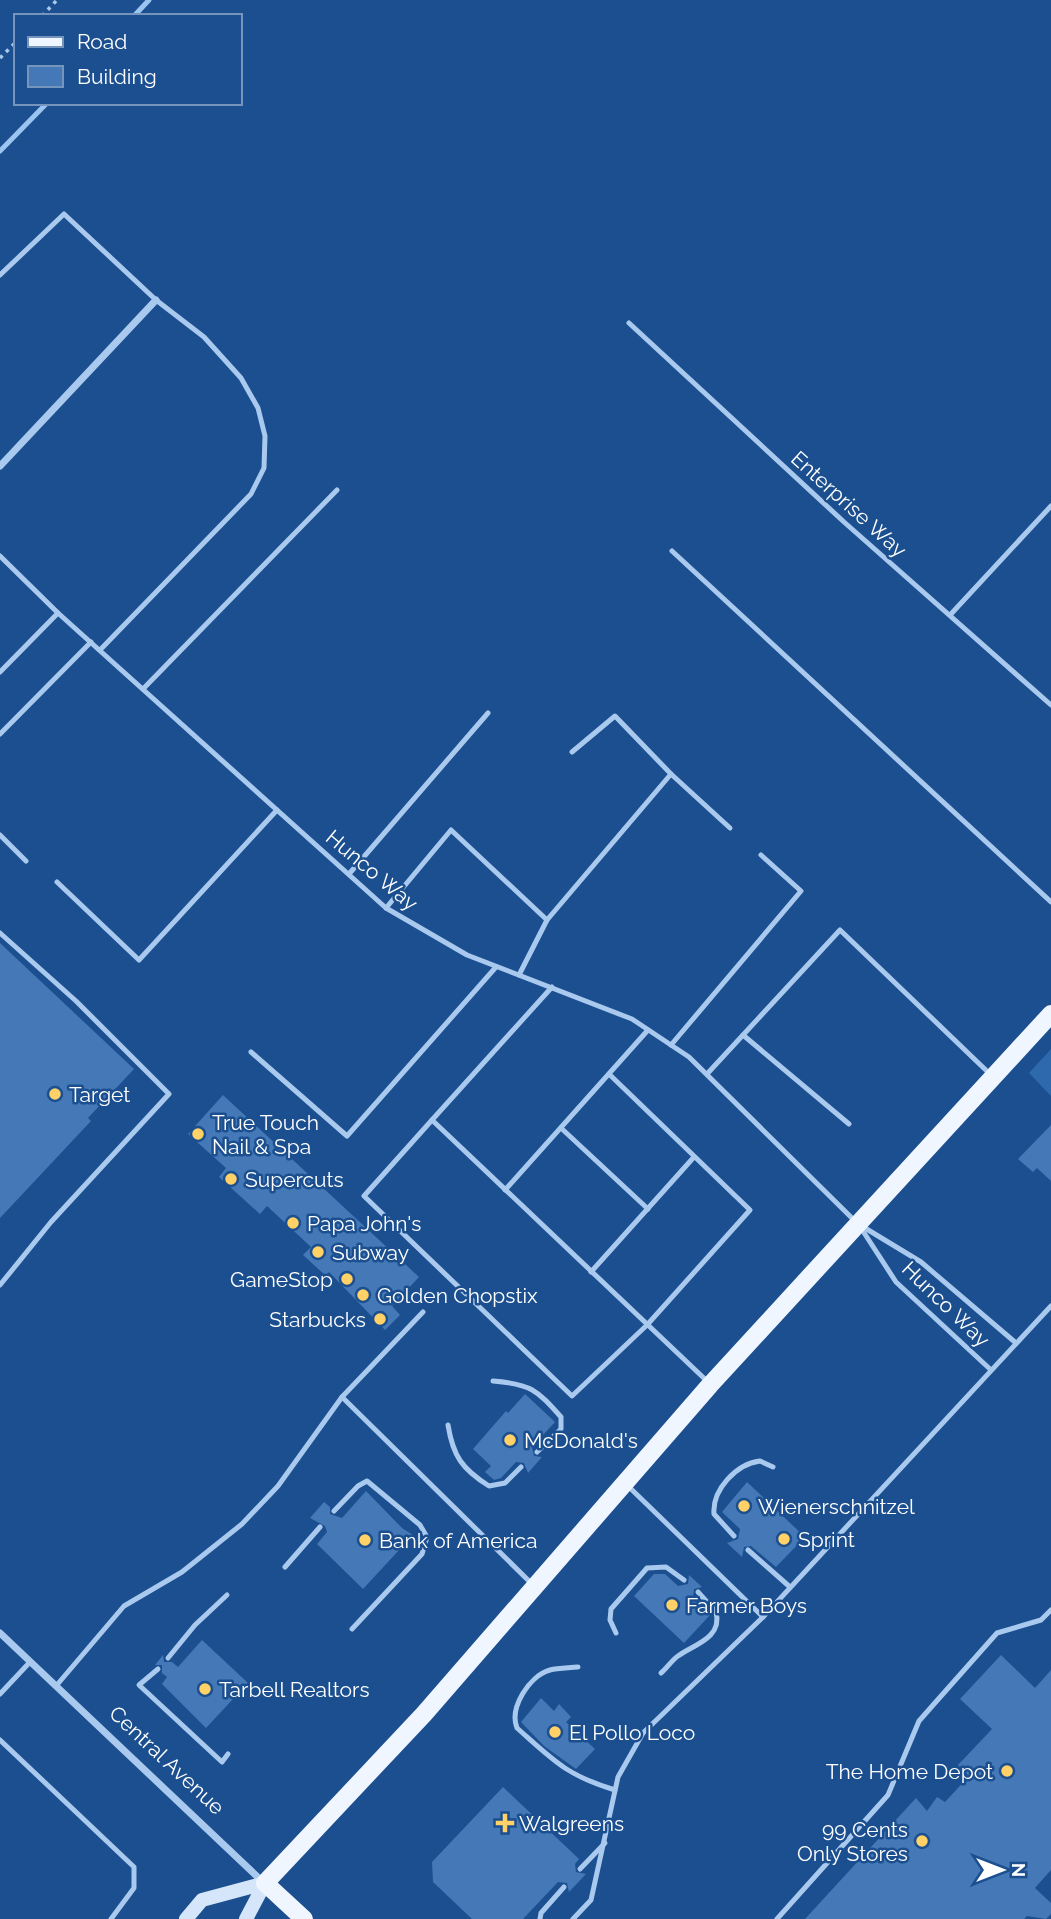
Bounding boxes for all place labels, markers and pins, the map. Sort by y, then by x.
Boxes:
place label: Target [69,1082,130,1107]
marker: Target [47,1086,63,1102]
place label: True Touch Nail & Spa [212,1110,319,1159]
marker: True Touch Nail & Spa [190,1126,206,1142]
place label: Supercuts [245,1167,344,1192]
marker: Supercuts [223,1171,239,1187]
place label: Papa John's [307,1211,421,1236]
marker: Papa John's [285,1215,301,1231]
place label: Subway [332,1240,409,1265]
marker: Subway [310,1244,326,1260]
place label: GameStop [230,1267,333,1292]
marker: GameStop [339,1271,355,1287]
place label: Golden Chopstix [377,1283,538,1308]
marker: Golden Chopstix [355,1287,371,1303]
place label: Starbucks [269,1307,366,1332]
marker: Starbucks [372,1311,388,1327]
place label: McDonald's [524,1428,638,1453]
marker: McDonald's [502,1432,518,1448]
place label: Wienerschnitzel [758,1494,915,1519]
marker: Wienerschnitzel [736,1498,752,1514]
place label: Sprint [798,1527,855,1552]
place label: Bank of America [379,1528,537,1553]
marker: Sprint [776,1531,792,1547]
marker: Bank of America [357,1532,373,1548]
place label: Farmer Boys [686,1593,807,1618]
marker: Farmer Boys [664,1597,680,1613]
place label: Tarbell Realtors [219,1677,370,1702]
marker: Tarbell Realtors [197,1681,213,1697]
place label: El Pollo Loco [569,1720,695,1745]
marker: El Pollo Loco [547,1724,563,1740]
place label: The Home Depot [826,1759,993,1784]
marker: The Home Depot [999,1763,1015,1779]
place label: Walgreens [519,1811,624,1836]
marker: Walgreens [497,1815,513,1831]
place label: 99 Cents Only Stores [797,1817,908,1866]
marker: 99 Cents Only Stores [914,1833,930,1849]

